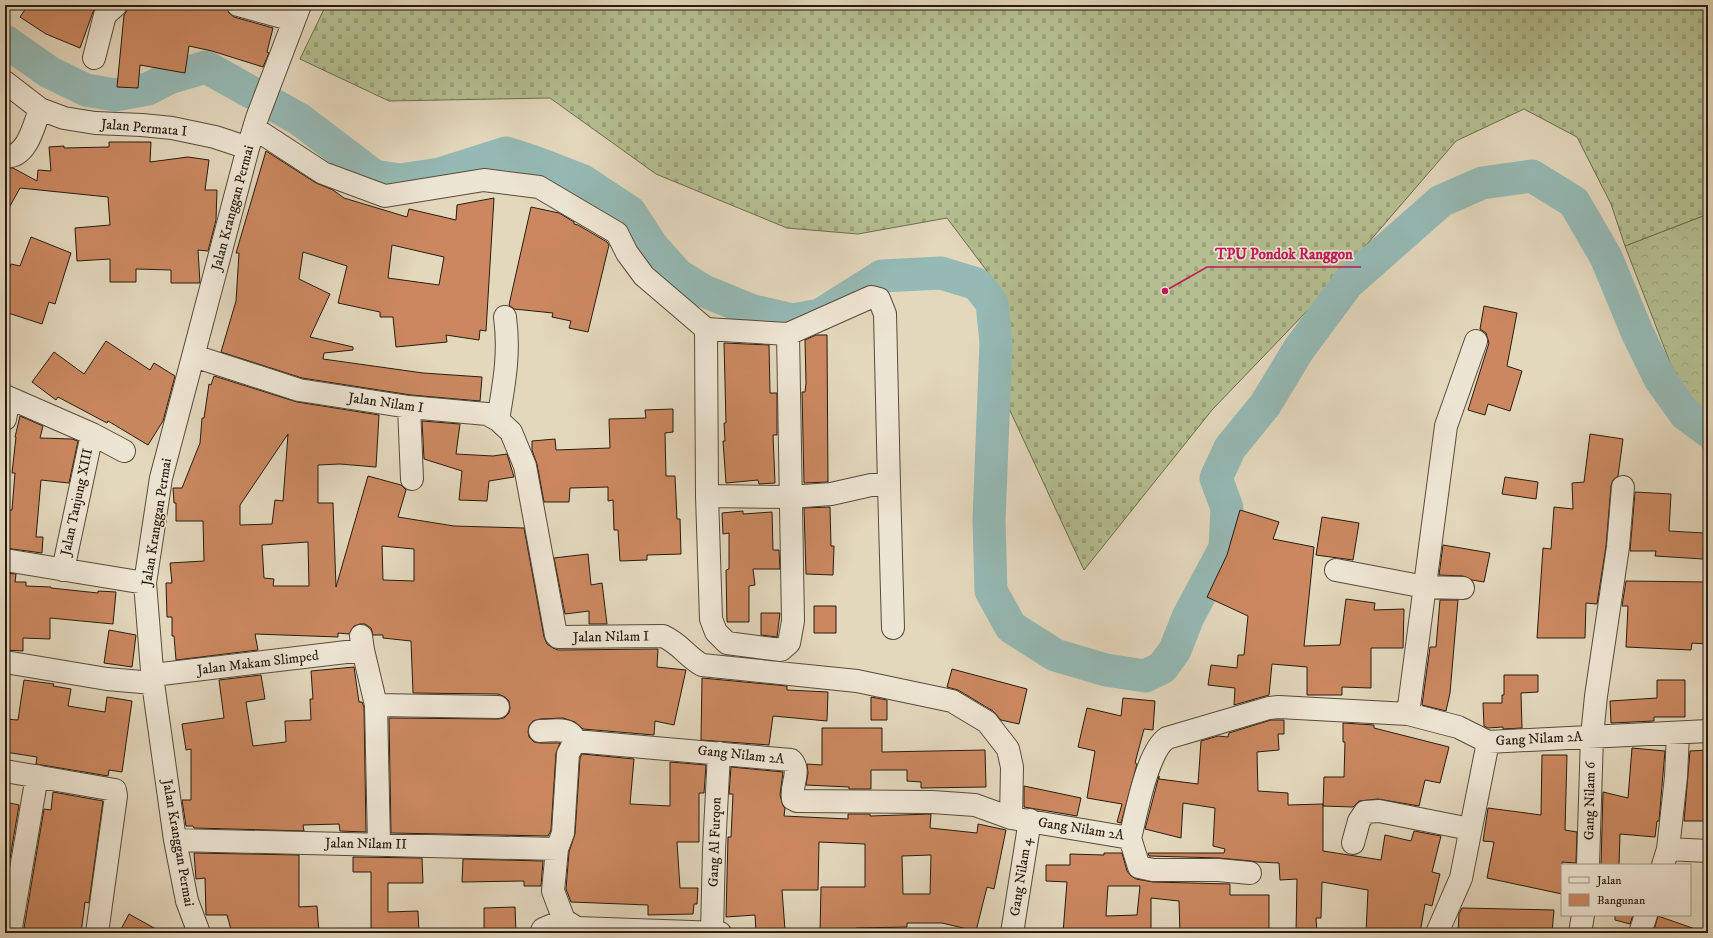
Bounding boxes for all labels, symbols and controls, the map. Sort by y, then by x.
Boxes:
street label: Jalan Permata I [98,115,188,141]
street label: Jalan Kranggan Permai [207,143,258,275]
callout: TPU Pondok Ranggon [1207,240,1361,267]
text: TPU Pondok Ranggon [1214,245,1353,264]
street label: Jalan Nilam I [345,389,425,417]
street label: Jalan Tanjung XIII [56,447,97,559]
street label: Jalan Kranggan Permai [138,457,176,589]
street label: Jalan Nilam I [571,627,649,647]
street label: Jalan Makam Slimped [194,647,320,680]
street label: Gang Nilam 2A [1495,728,1584,750]
street label: Gang Nilam 2A [697,741,786,769]
street label: Gang Nilam 6 [1580,761,1600,840]
street label: Jalan Kranggan Permai [158,776,198,908]
street label: Gang Al Furqon [704,796,726,887]
street label: Gang Nilam 2A [1037,813,1126,845]
street label: Jalan Nilam II [323,834,407,854]
street label: Gang Nilam 4 [1006,835,1036,918]
legend [1561,864,1691,916]
text: Jalan [1596,873,1622,888]
text: Bangunan [1597,893,1646,908]

